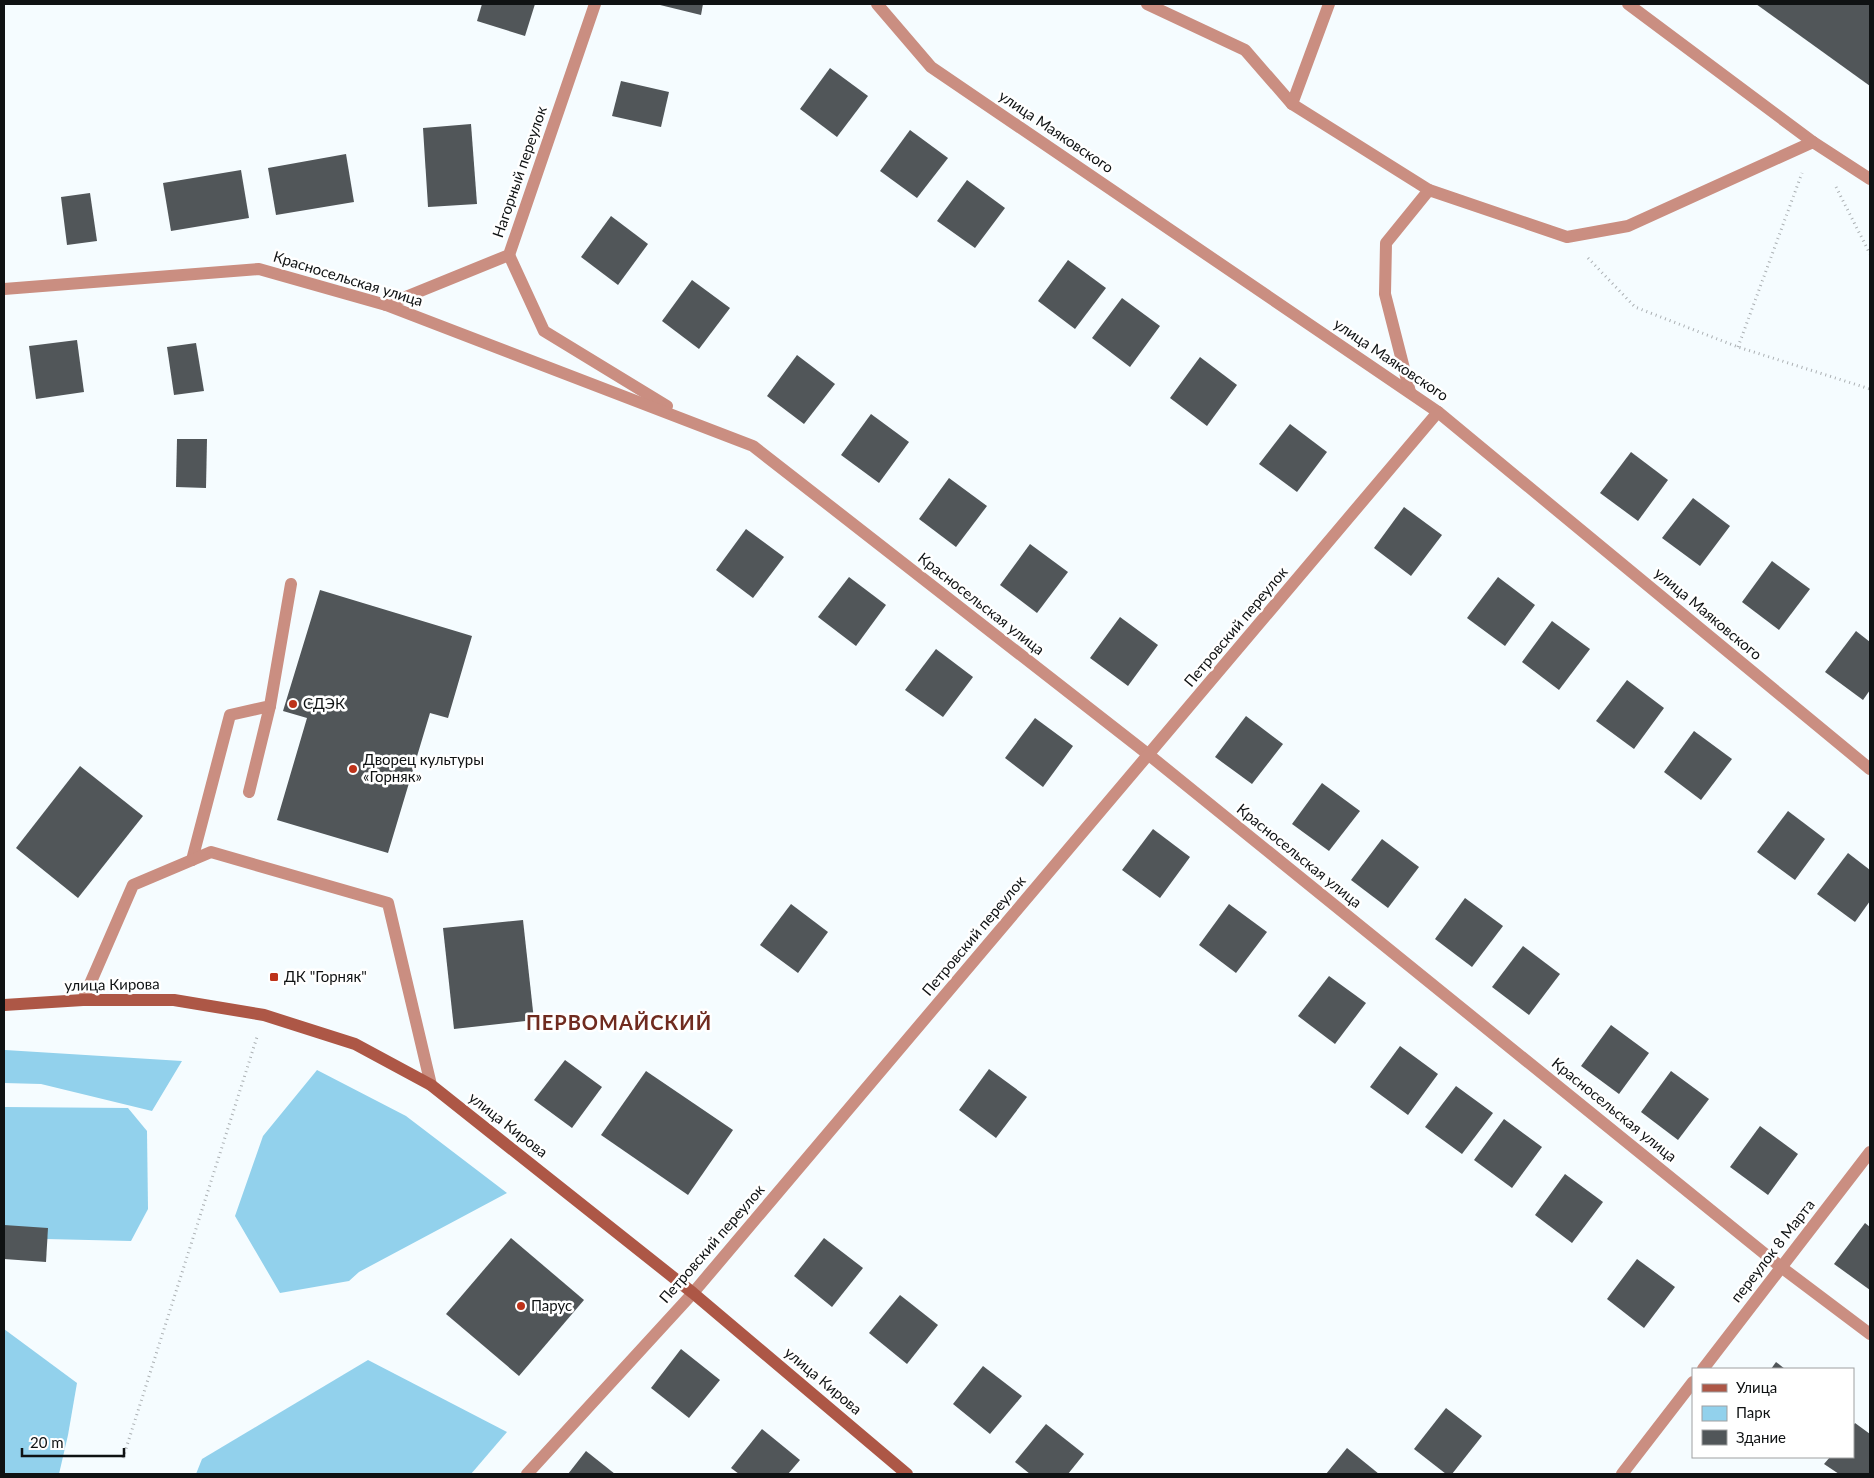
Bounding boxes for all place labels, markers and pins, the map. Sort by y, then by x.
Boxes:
place label: СДЭК [303,694,345,712]
marker: СДЭК [287,698,299,710]
place label: Дворец культуры «Горняк» [363,750,484,785]
marker: Дворец культуры «Горняк» [347,763,359,775]
place label: ДК "Горняк" [284,967,367,985]
marker: ДК "Горняк" [268,971,280,983]
place label: Парус [531,1296,572,1314]
marker: Парус [515,1300,527,1312]

